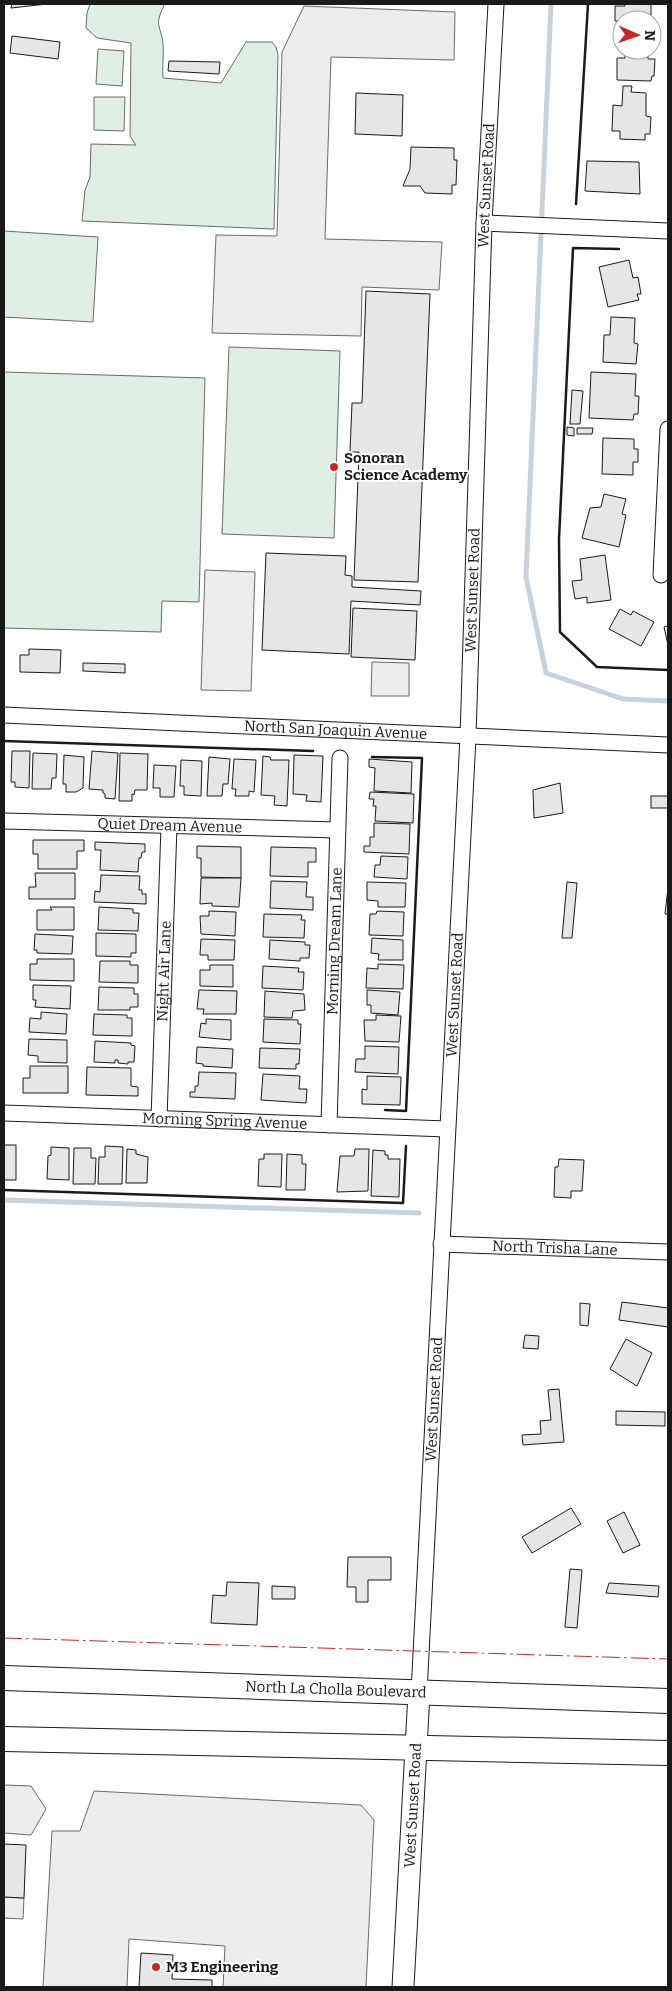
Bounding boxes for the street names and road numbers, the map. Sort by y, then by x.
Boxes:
street label: West Sunset Road [474,123,498,248]
street label: West Sunset Road [462,528,484,653]
street label: North San Joaquin Avenue [244,717,428,743]
street label: Quiet Dream Avenue [97,815,243,836]
street label: Morning Dream Lane [323,867,346,1015]
street label: Night Air Lane [153,920,175,1022]
street label: West Sunset Road [443,932,467,1058]
street label: Morning Spring Avenue [142,1109,308,1133]
street label: North Trisha Lane [492,1237,618,1259]
street label: West Sunset Road [422,1336,446,1462]
street label: North La Cholla Boulevard [245,1677,427,1702]
street label: West Sunset Road [401,1742,425,1868]

